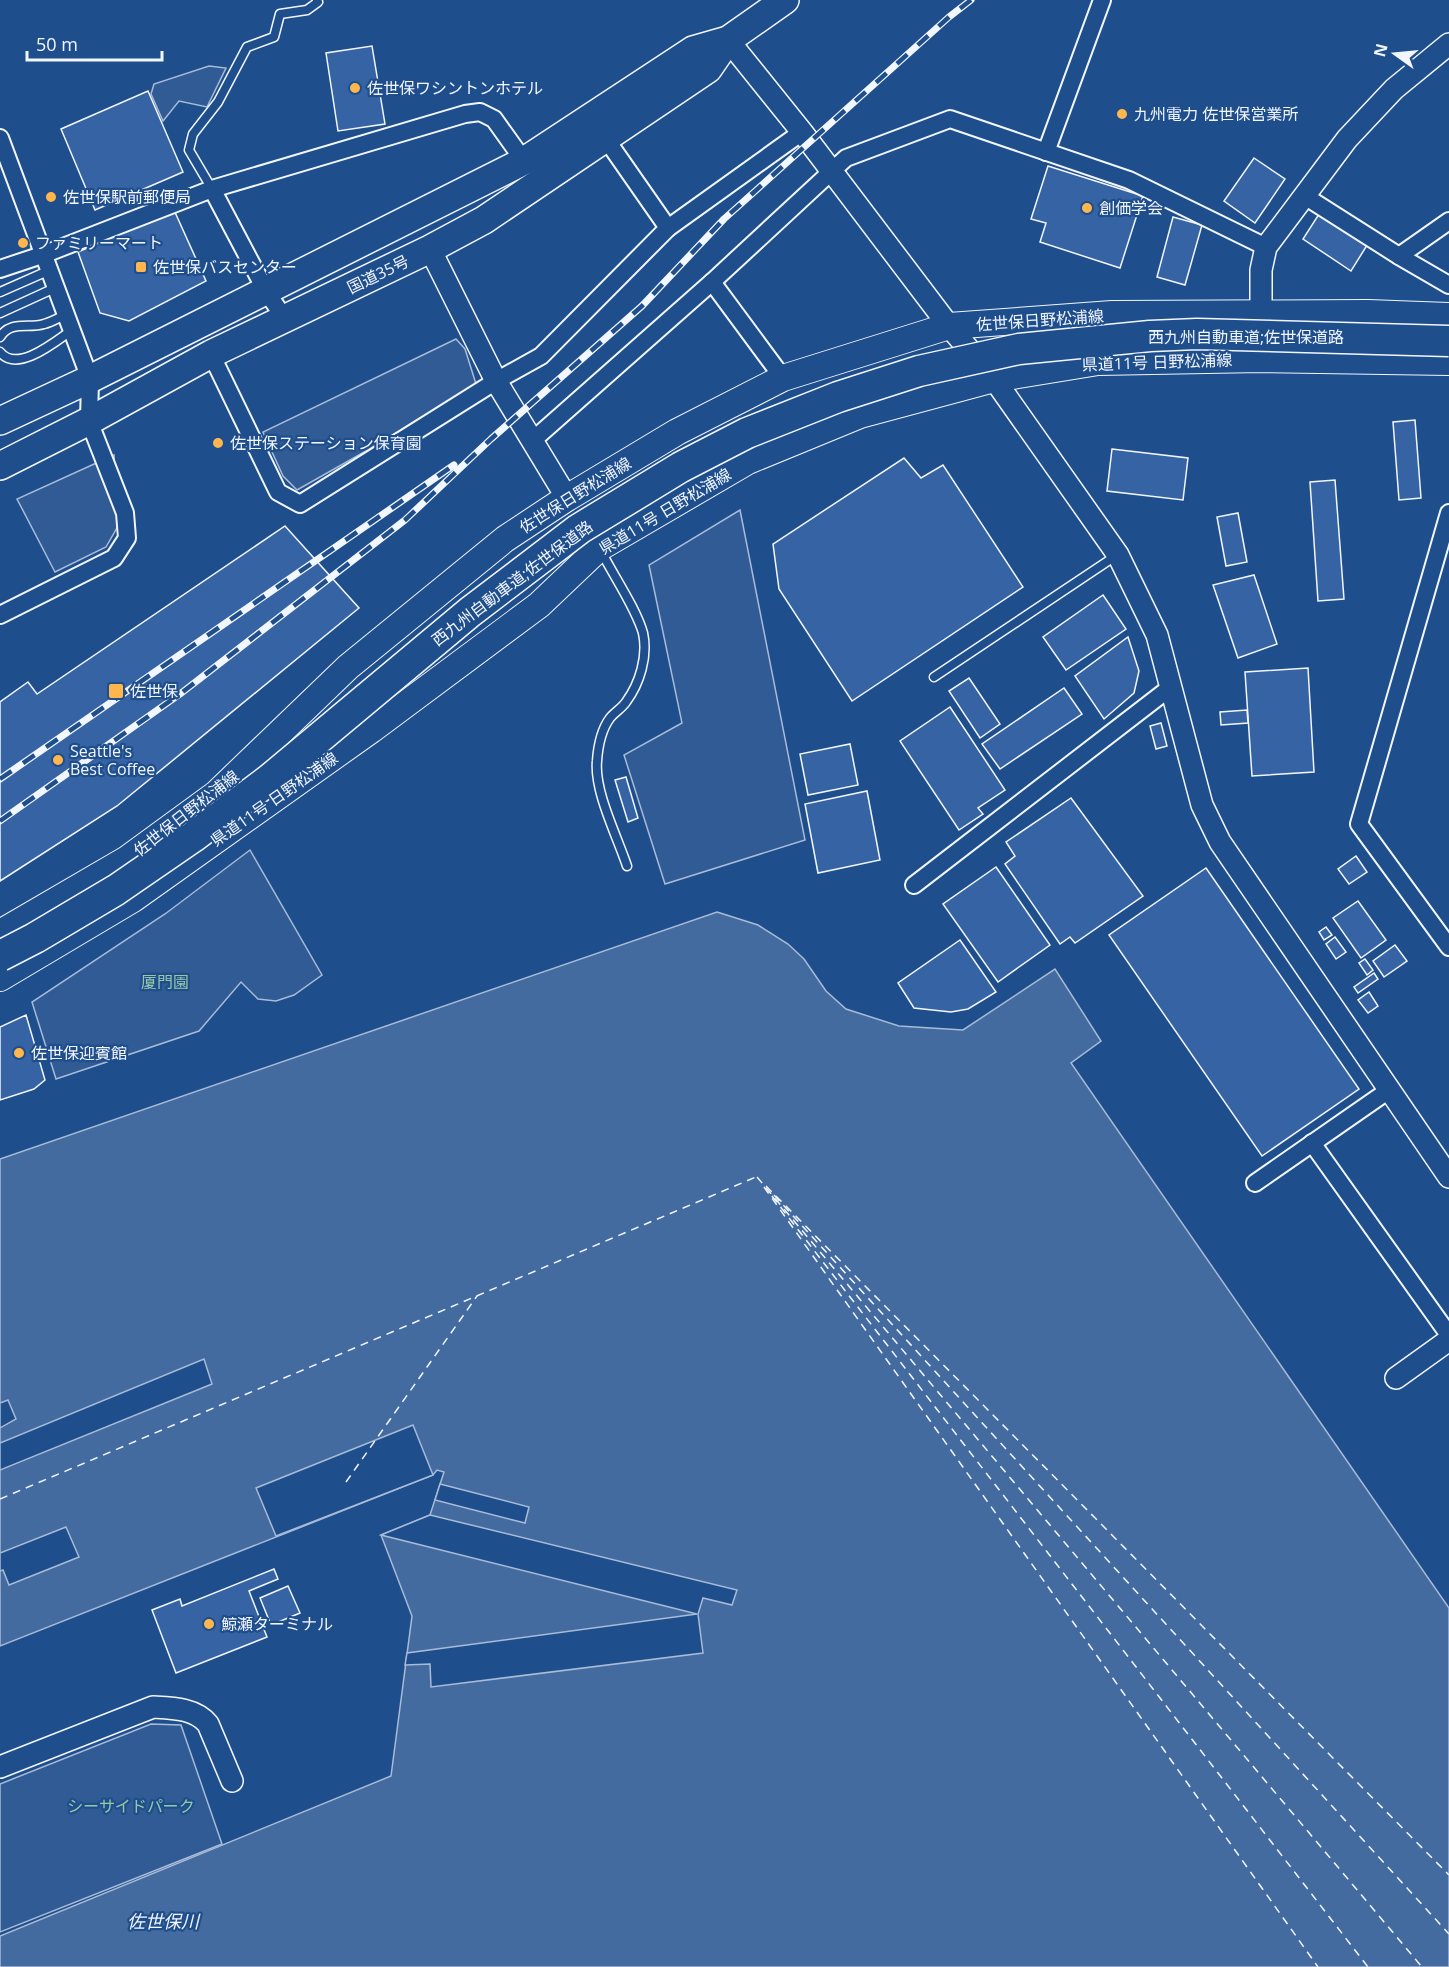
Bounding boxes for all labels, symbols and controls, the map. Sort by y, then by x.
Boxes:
scale bar [27,24,162,62]
north arrow [1365,24,1425,84]
text: 50 m [36,32,78,56]
text: N [1368,41,1393,59]
place label: 佐世保ワシントンホテル [367,77,543,99]
marker: 佐世保ワシントンホテル [348,81,362,95]
place label: 九州電力 佐世保営業所 [1134,103,1298,125]
marker: 九州電力 佐世保営業所 [1115,107,1129,121]
place label: 佐世保駅前郵便局 [63,186,191,208]
marker: 佐世保駅前郵便局 [44,190,58,204]
place label: 創価学会 [1099,197,1163,219]
marker: 創価学会 [1080,201,1094,215]
place label: ファミリーマート [35,232,163,254]
marker: ファミリーマート [16,236,30,250]
street label: 国道35号 [343,250,413,298]
place label: 佐世保バスセンター [153,256,297,278]
marker: 佐世保バスセンター [134,260,148,274]
street label: 佐世保日野松浦線 [975,305,1105,335]
street label: 西九州自動車道;佐世保道路 [1148,326,1344,348]
street label: 県道11号 日野松浦線 [1081,348,1233,376]
place label: 佐世保ステーション保育園 [230,432,422,454]
marker: 佐世保ステーション保育園 [211,436,225,450]
street label: 佐世保日野松浦線 [515,452,635,538]
street label: 県道11号 日野松浦線 [595,463,735,559]
street label: 西九州自動車道;佐世保道路 [427,515,597,651]
place label: 佐世保 [130,680,178,702]
marker: 佐世保 [107,682,125,700]
place label: Seattle's Best Coffee [70,740,155,780]
street label: 県道11号 日野松浦線 [206,747,342,851]
marker: Seattle's Best Coffee [51,753,65,767]
street label: 佐世保日野松浦線 [129,765,243,861]
park label: 厦門園 [141,971,189,993]
place label: 佐世保迎賓館 [31,1042,127,1064]
marker: 佐世保迎賓館 [12,1046,26,1060]
place label: 鯨瀬ターミナル [221,1613,333,1635]
marker: 鯨瀬ターミナル [202,1617,216,1631]
park label: シーサイドパーク [67,1795,195,1817]
water label: 佐世保川 [127,1909,201,1933]

